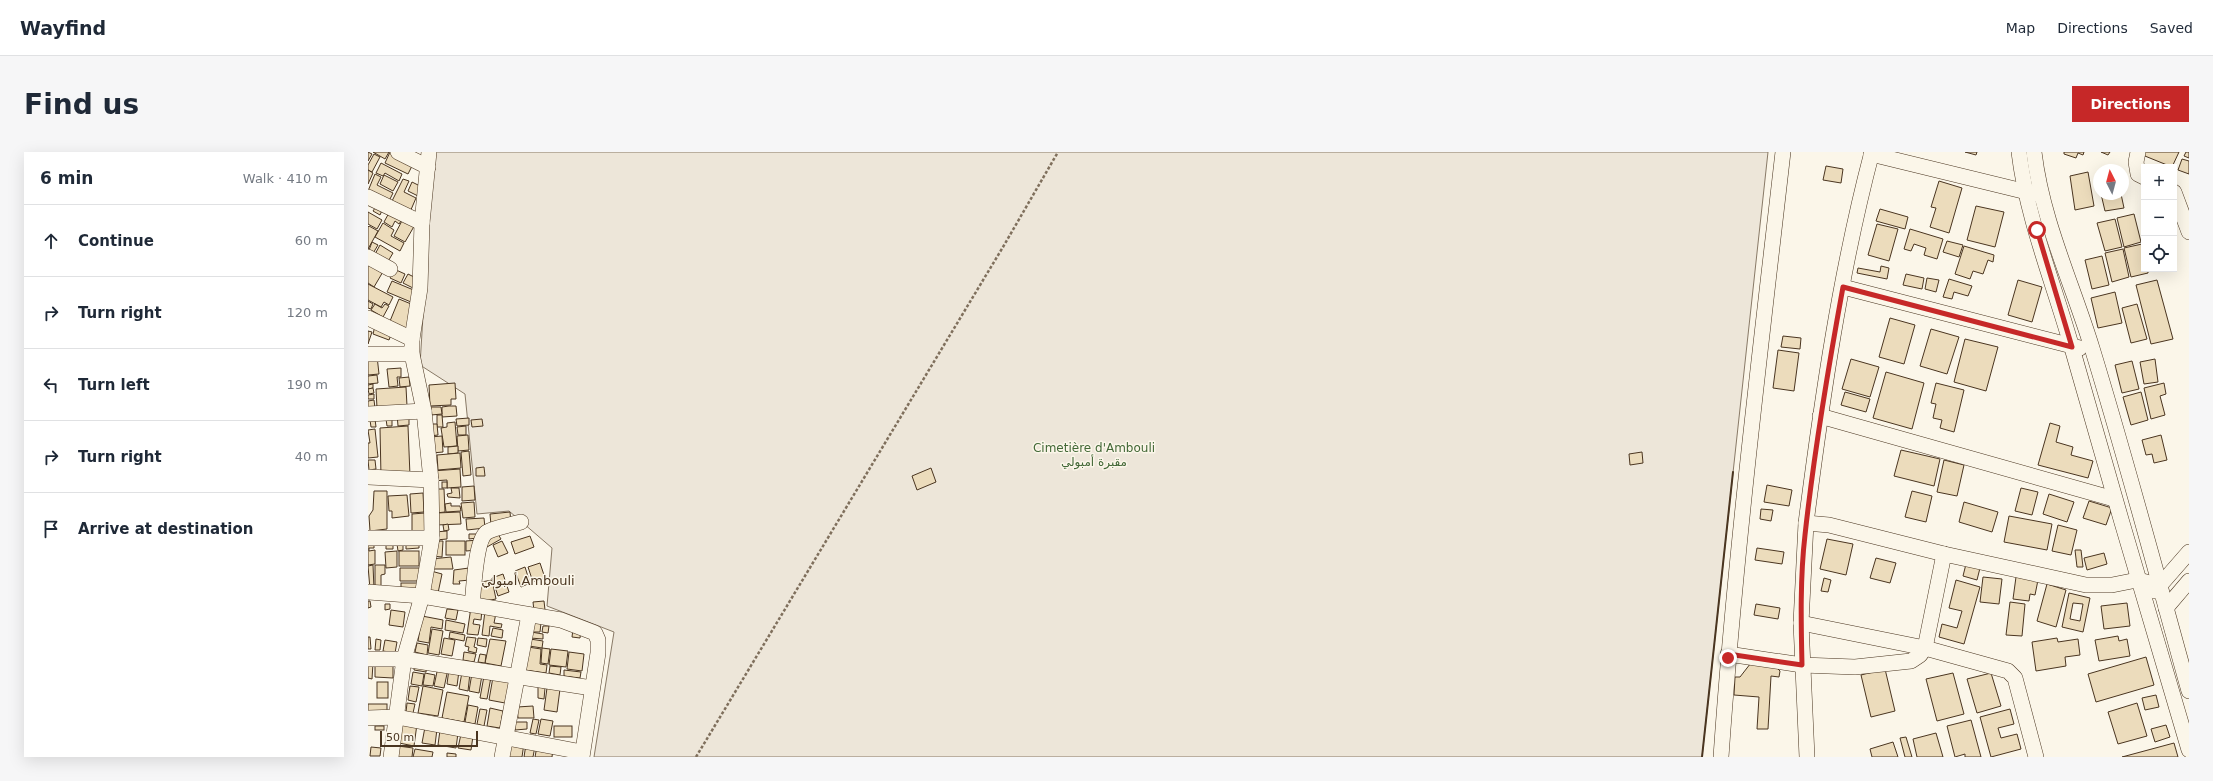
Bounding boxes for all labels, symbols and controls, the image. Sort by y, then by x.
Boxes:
text: Wayfind [20,17,106,39]
text: Map [2006,20,2035,36]
text: Directions [2057,20,2128,36]
text: Saved [2150,20,2193,36]
button: Directions [2072,86,2189,122]
text: Find us [24,88,139,121]
north arrow [2093,164,2129,200]
map controls [2141,164,2177,272]
button: + [2141,164,2177,200]
text: 6 min [40,168,93,188]
text: Walk · 410 m [243,171,328,186]
button: − [2141,200,2177,236]
route start [2028,221,2046,239]
icon: ahead [40,230,62,252]
text: Continue [78,232,154,250]
text: 60 m [295,233,328,248]
button: locate [2141,236,2177,272]
icon: right [40,302,62,324]
text: Turn right [78,304,162,322]
text: 120 m [286,305,328,320]
icon: left [40,374,62,396]
text: Turn left [78,376,150,394]
text: 190 m [286,377,328,392]
park label: Cimetière d'Ambouli مقبرة أمبولي [1033,441,1155,470]
icon: right [40,446,62,468]
text: Turn right [78,448,162,466]
text: 40 m [295,449,328,464]
icon: arrive [40,518,62,540]
text: Arrive at destination [78,520,253,538]
district label: أمبولي Ambouli [481,572,575,589]
route end [1719,649,1737,667]
scale bar [380,729,478,748]
text: 50 m [386,731,414,744]

